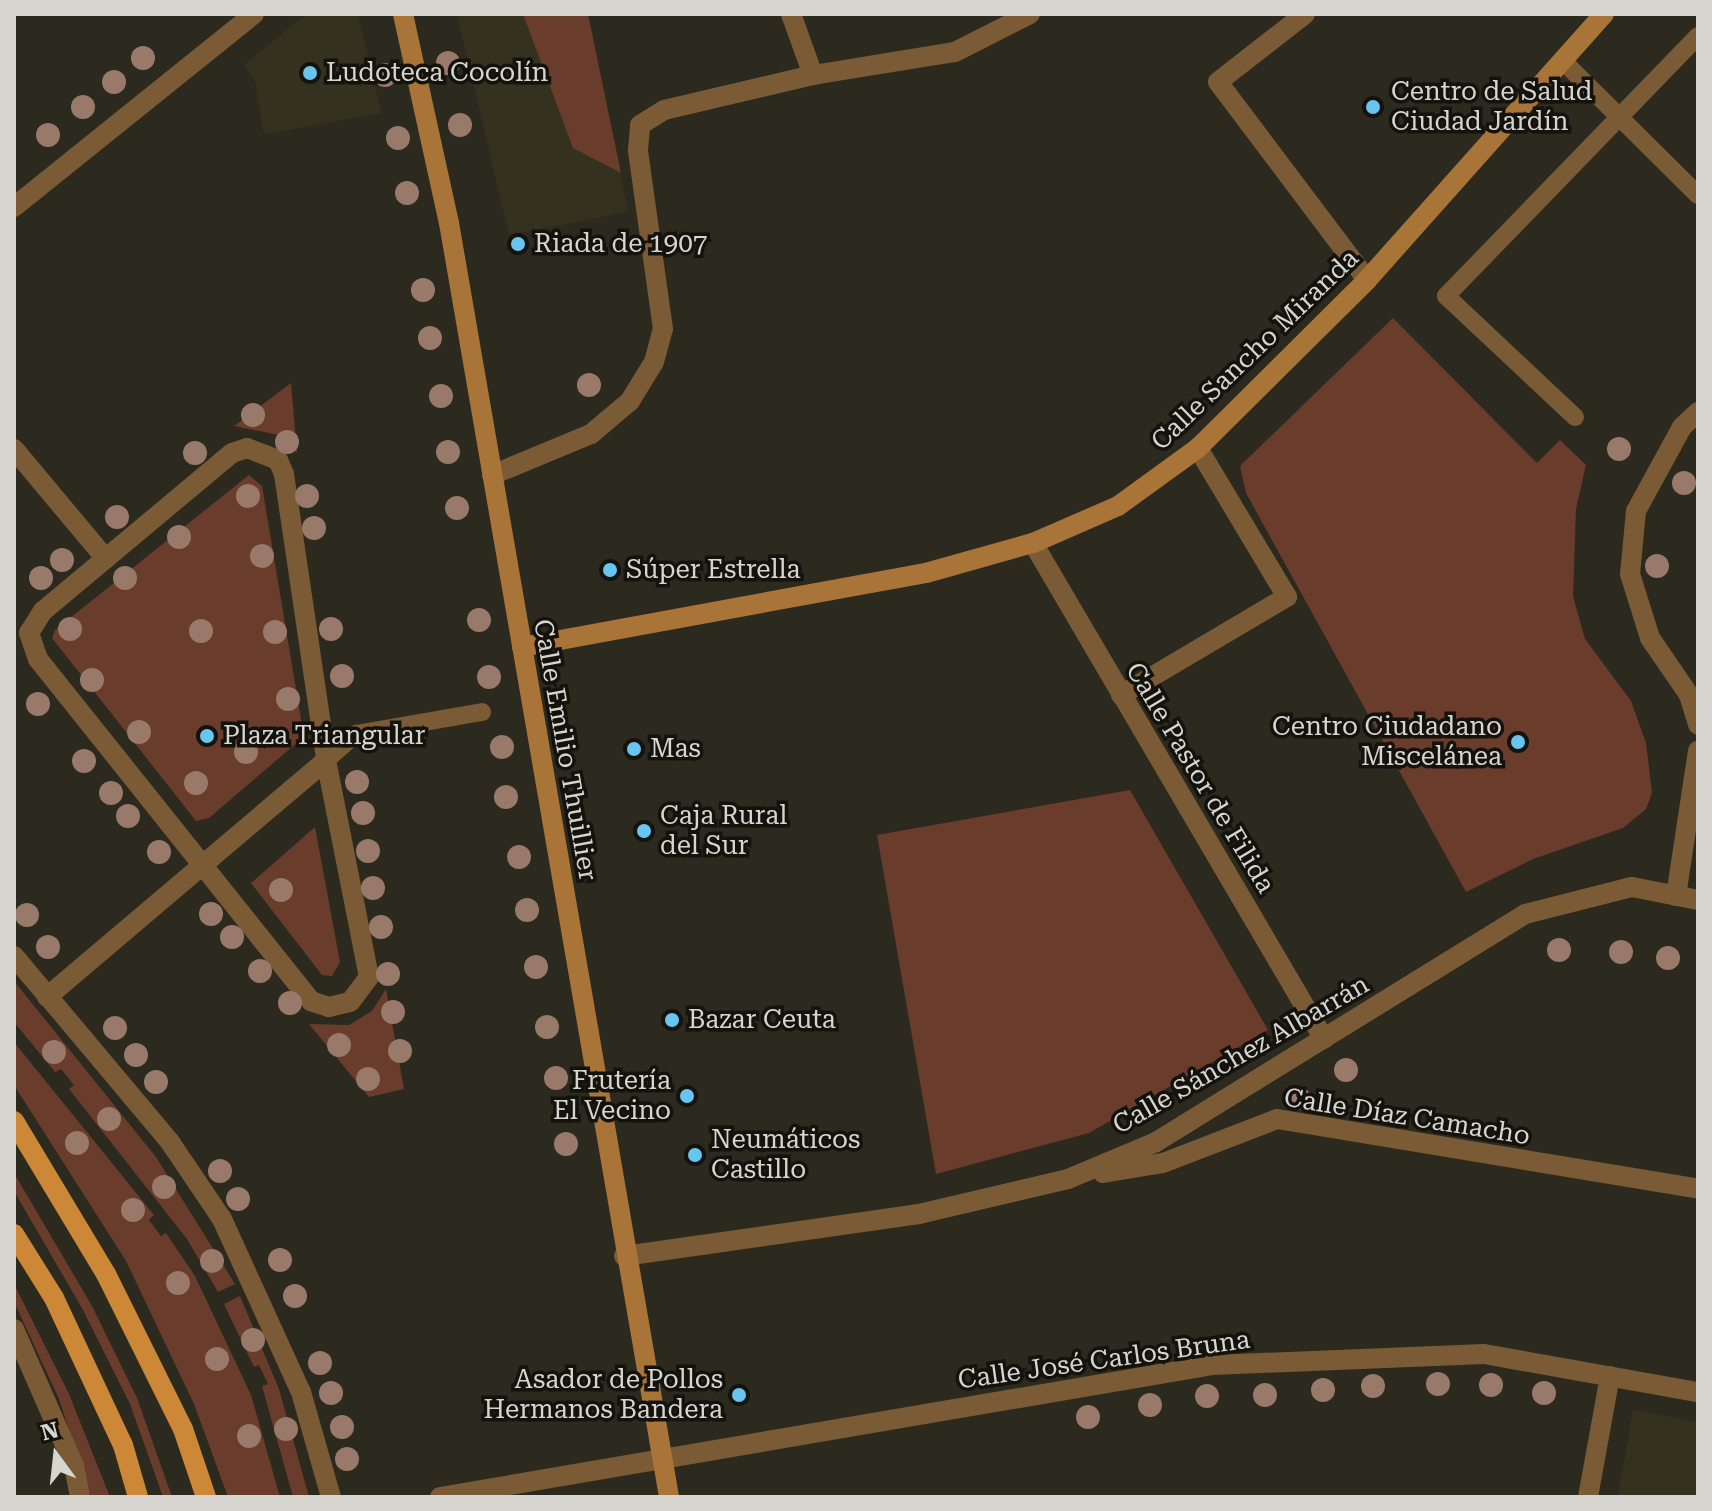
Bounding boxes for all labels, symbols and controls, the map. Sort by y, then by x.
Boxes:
place label: Ludoteca Cocolín [326,57,548,89]
marker: Ludoteca Cocolín [301,64,319,82]
place label: Centro de Salud Ciudad Jardín [1391,76,1592,138]
marker: Centro de Salud Ciudad Jardín [1362,96,1384,118]
place label: Riada de 1907 [534,228,707,260]
marker: Riada de 1907 [509,235,527,253]
street label: Calle Sancho Miranda [1145,243,1365,457]
place label: Súper Estrella [626,554,801,586]
marker: Súper Estrella [601,561,619,579]
street label: Calle Emilio Thuillier [527,617,603,883]
street label: Calle Pastor de Filida [1119,657,1281,899]
place label: Centro Ciudadano Miscelánea [1272,711,1502,772]
place label: Plaza Triangular [223,720,425,752]
marker: Plaza Triangular [198,727,216,745]
place label: Mas [650,733,701,765]
marker: Centro Ciudadano Miscelánea [1509,733,1527,751]
marker: Mas [625,740,643,758]
place label: Caja Rural del Sur [660,800,787,862]
marker: Caja Rural del Sur [635,822,653,840]
street label: Calle Sánchez Albarrán [1108,969,1374,1141]
place label: Bazar Ceuta [688,1004,836,1036]
marker: Bazar Ceuta [663,1011,681,1029]
place label: Frutería El Vecino [553,1065,671,1126]
street label: Calle Díaz Camacho [1282,1082,1532,1152]
marker: Frutería El Vecino [678,1087,696,1105]
place label: Neumáticos Castillo [711,1124,860,1186]
marker: Neumáticos Castillo [686,1146,704,1164]
street label: Calle José Carlos Bruna [956,1324,1252,1396]
place label: Asador de Pollos Hermanos Bandera [484,1364,723,1426]
marker: Asador de Pollos Hermanos Bandera [730,1386,748,1404]
north arrow [16,1415,96,1495]
text: N [38,1417,61,1446]

